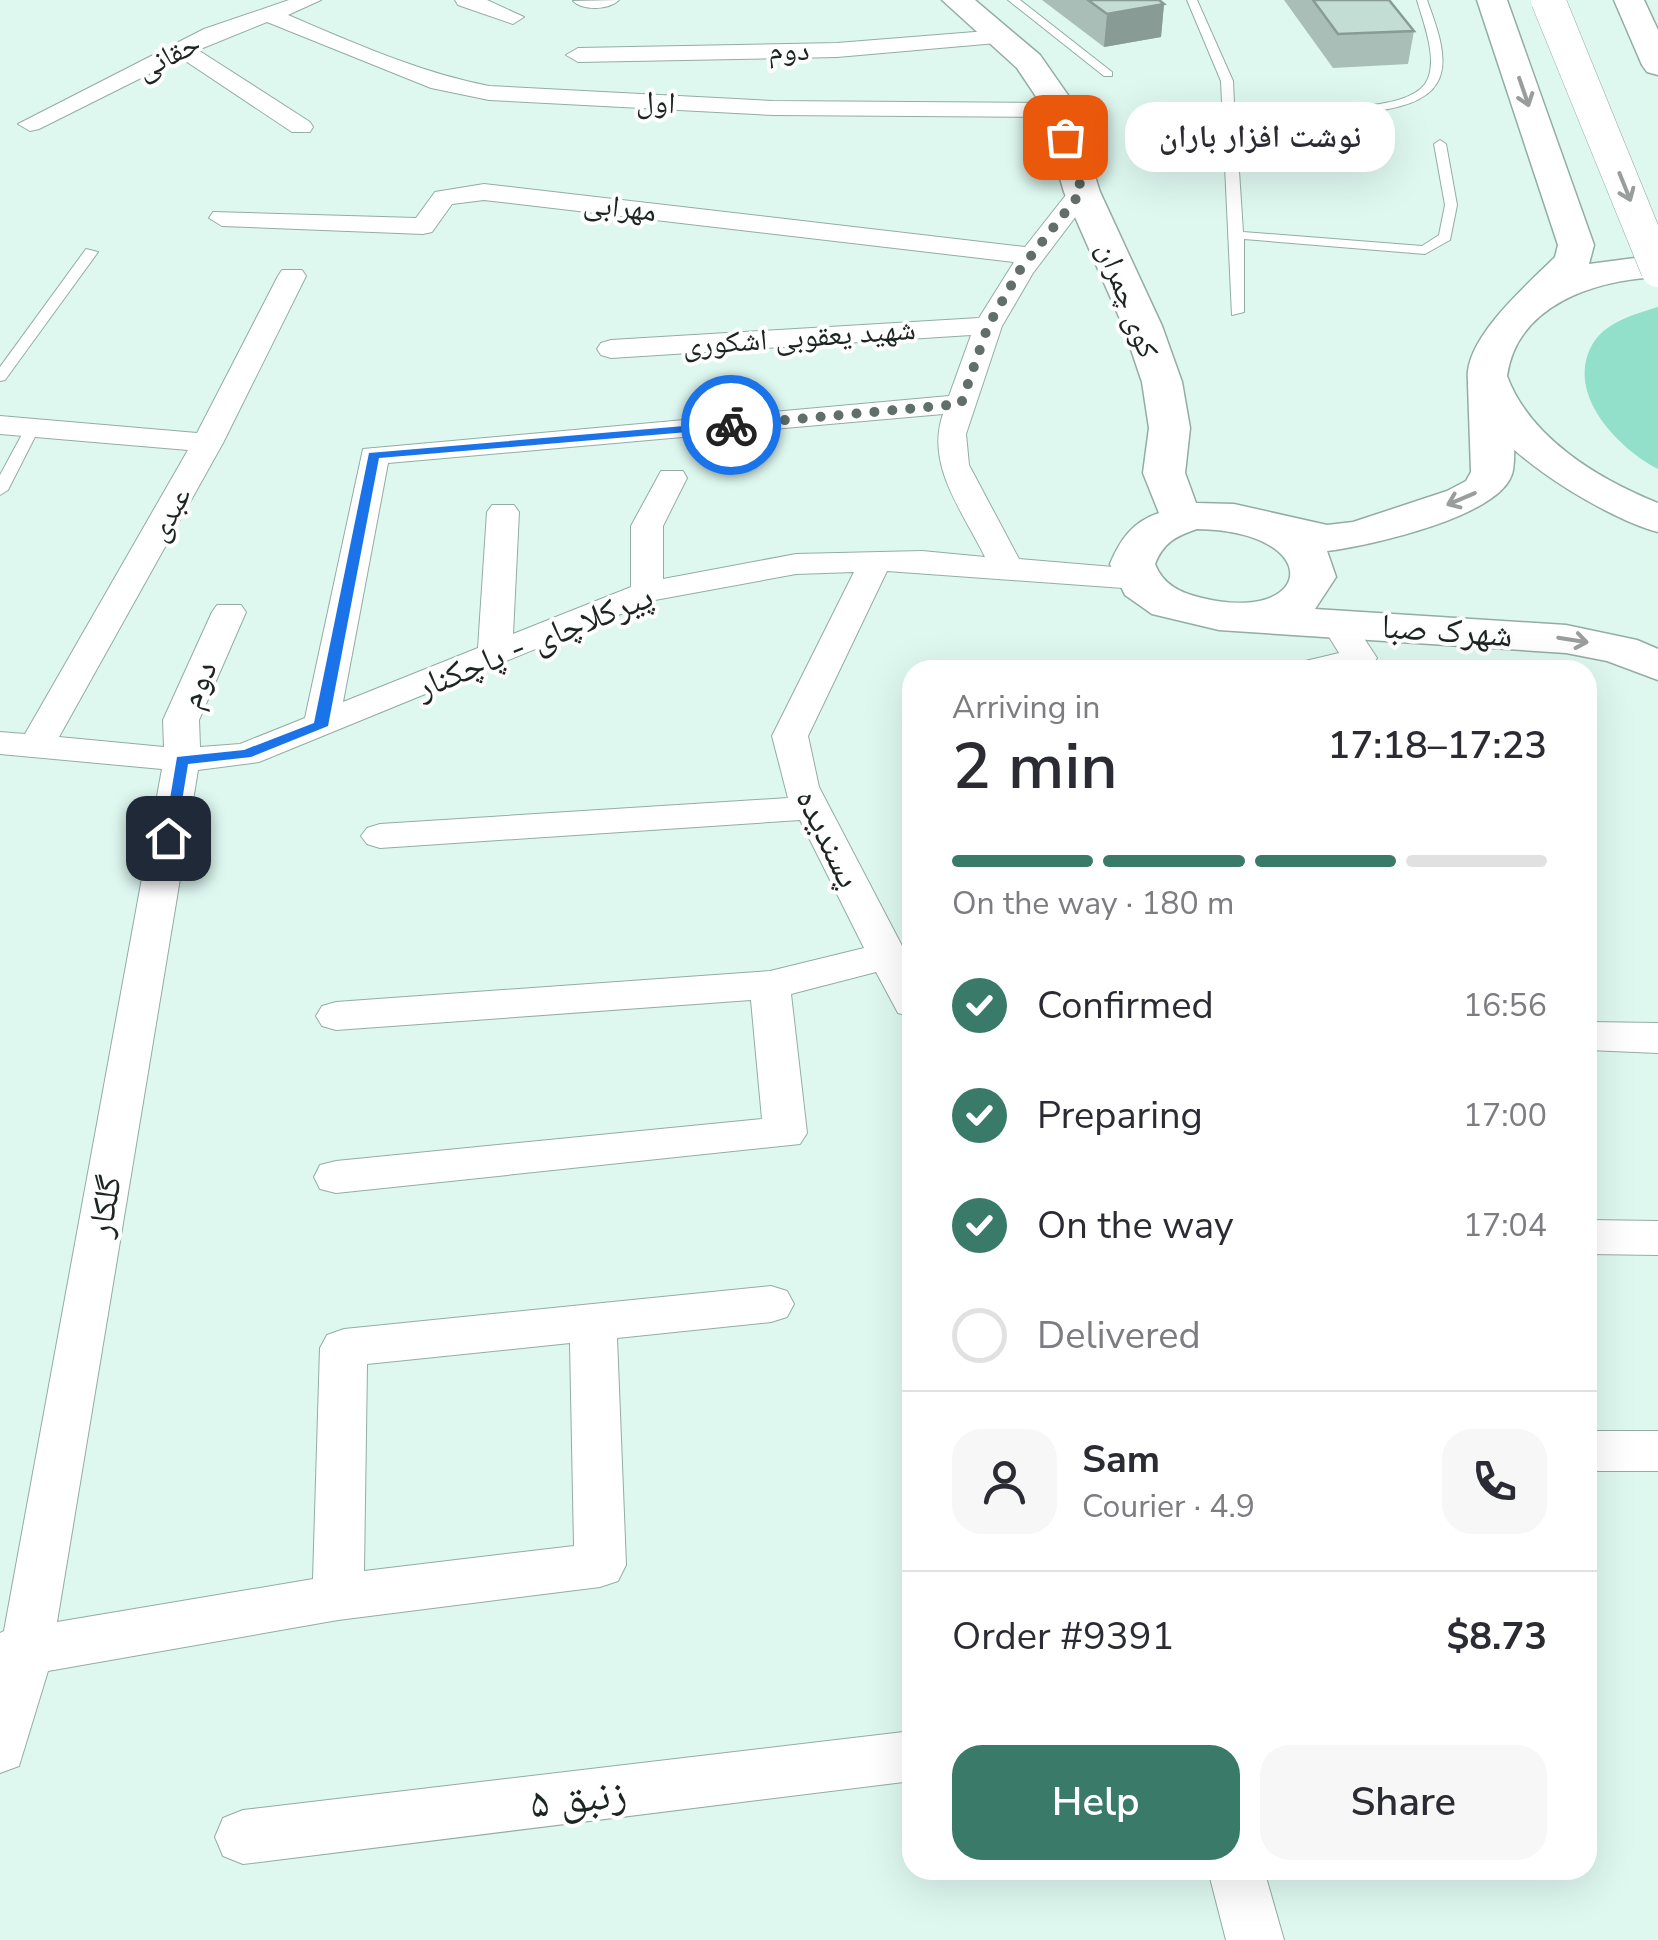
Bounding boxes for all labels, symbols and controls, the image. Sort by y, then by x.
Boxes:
street label: حقانی [129,23,207,90]
street label: دوم [768,30,810,71]
one-way arrow [1516,76,1534,107]
street label: اول [635,81,677,124]
pin [1023,95,1108,180]
callout: نوشت افزار باران [1125,102,1395,172]
icon: bag [1038,110,1093,165]
text: نوشت افزار باران [1159,115,1361,158]
one-way arrow [1618,171,1636,202]
street label: مهرابی [581,183,659,232]
street label: کوی چمران [1087,236,1168,364]
street label: شهید یعقوبی اشکوری [681,309,917,366]
courier [681,375,781,475]
icon: bike [704,398,759,453]
street label: عبدی [138,480,201,549]
one-way arrow [1446,492,1477,510]
street label: پیرکلاچای - پاچکنار [408,572,660,711]
street label: شهرک صبا [1380,602,1514,659]
one-way arrow [1556,632,1588,650]
street label: دوم [166,653,228,715]
text: Arriving in [952,686,1100,729]
text: 17:18–17:23 [1328,720,1547,771]
text: 2 min [952,722,1118,811]
street label: پسندیده [784,781,873,896]
pin [126,796,211,881]
icon: home [141,811,196,866]
text: On the way · 180 m [952,882,1234,925]
icon: check [952,978,1007,1033]
text: Confirmed [1037,980,1214,1031]
text: 16:56 [1463,984,1547,1027]
icon: check [952,1088,1007,1143]
text: Preparing [1037,1090,1203,1141]
text: 17:00 [1463,1094,1547,1137]
street label: گلکار [76,1172,133,1241]
icon: check [952,1198,1007,1253]
text: On the way [1037,1200,1233,1251]
text: 17:04 [1463,1204,1547,1247]
text: Delivered [1037,1310,1201,1361]
button: person [952,1429,1057,1534]
button: phone [1442,1429,1547,1534]
text: Sam [1082,1434,1160,1485]
text: Courier · 4.9 [1082,1485,1255,1528]
text: Order #9391 [952,1611,1174,1662]
text: $8.73 [1446,1611,1547,1662]
button: Help [952,1745,1240,1860]
button: Share [1260,1745,1547,1860]
street label: زنبق ۵ [527,1764,630,1833]

